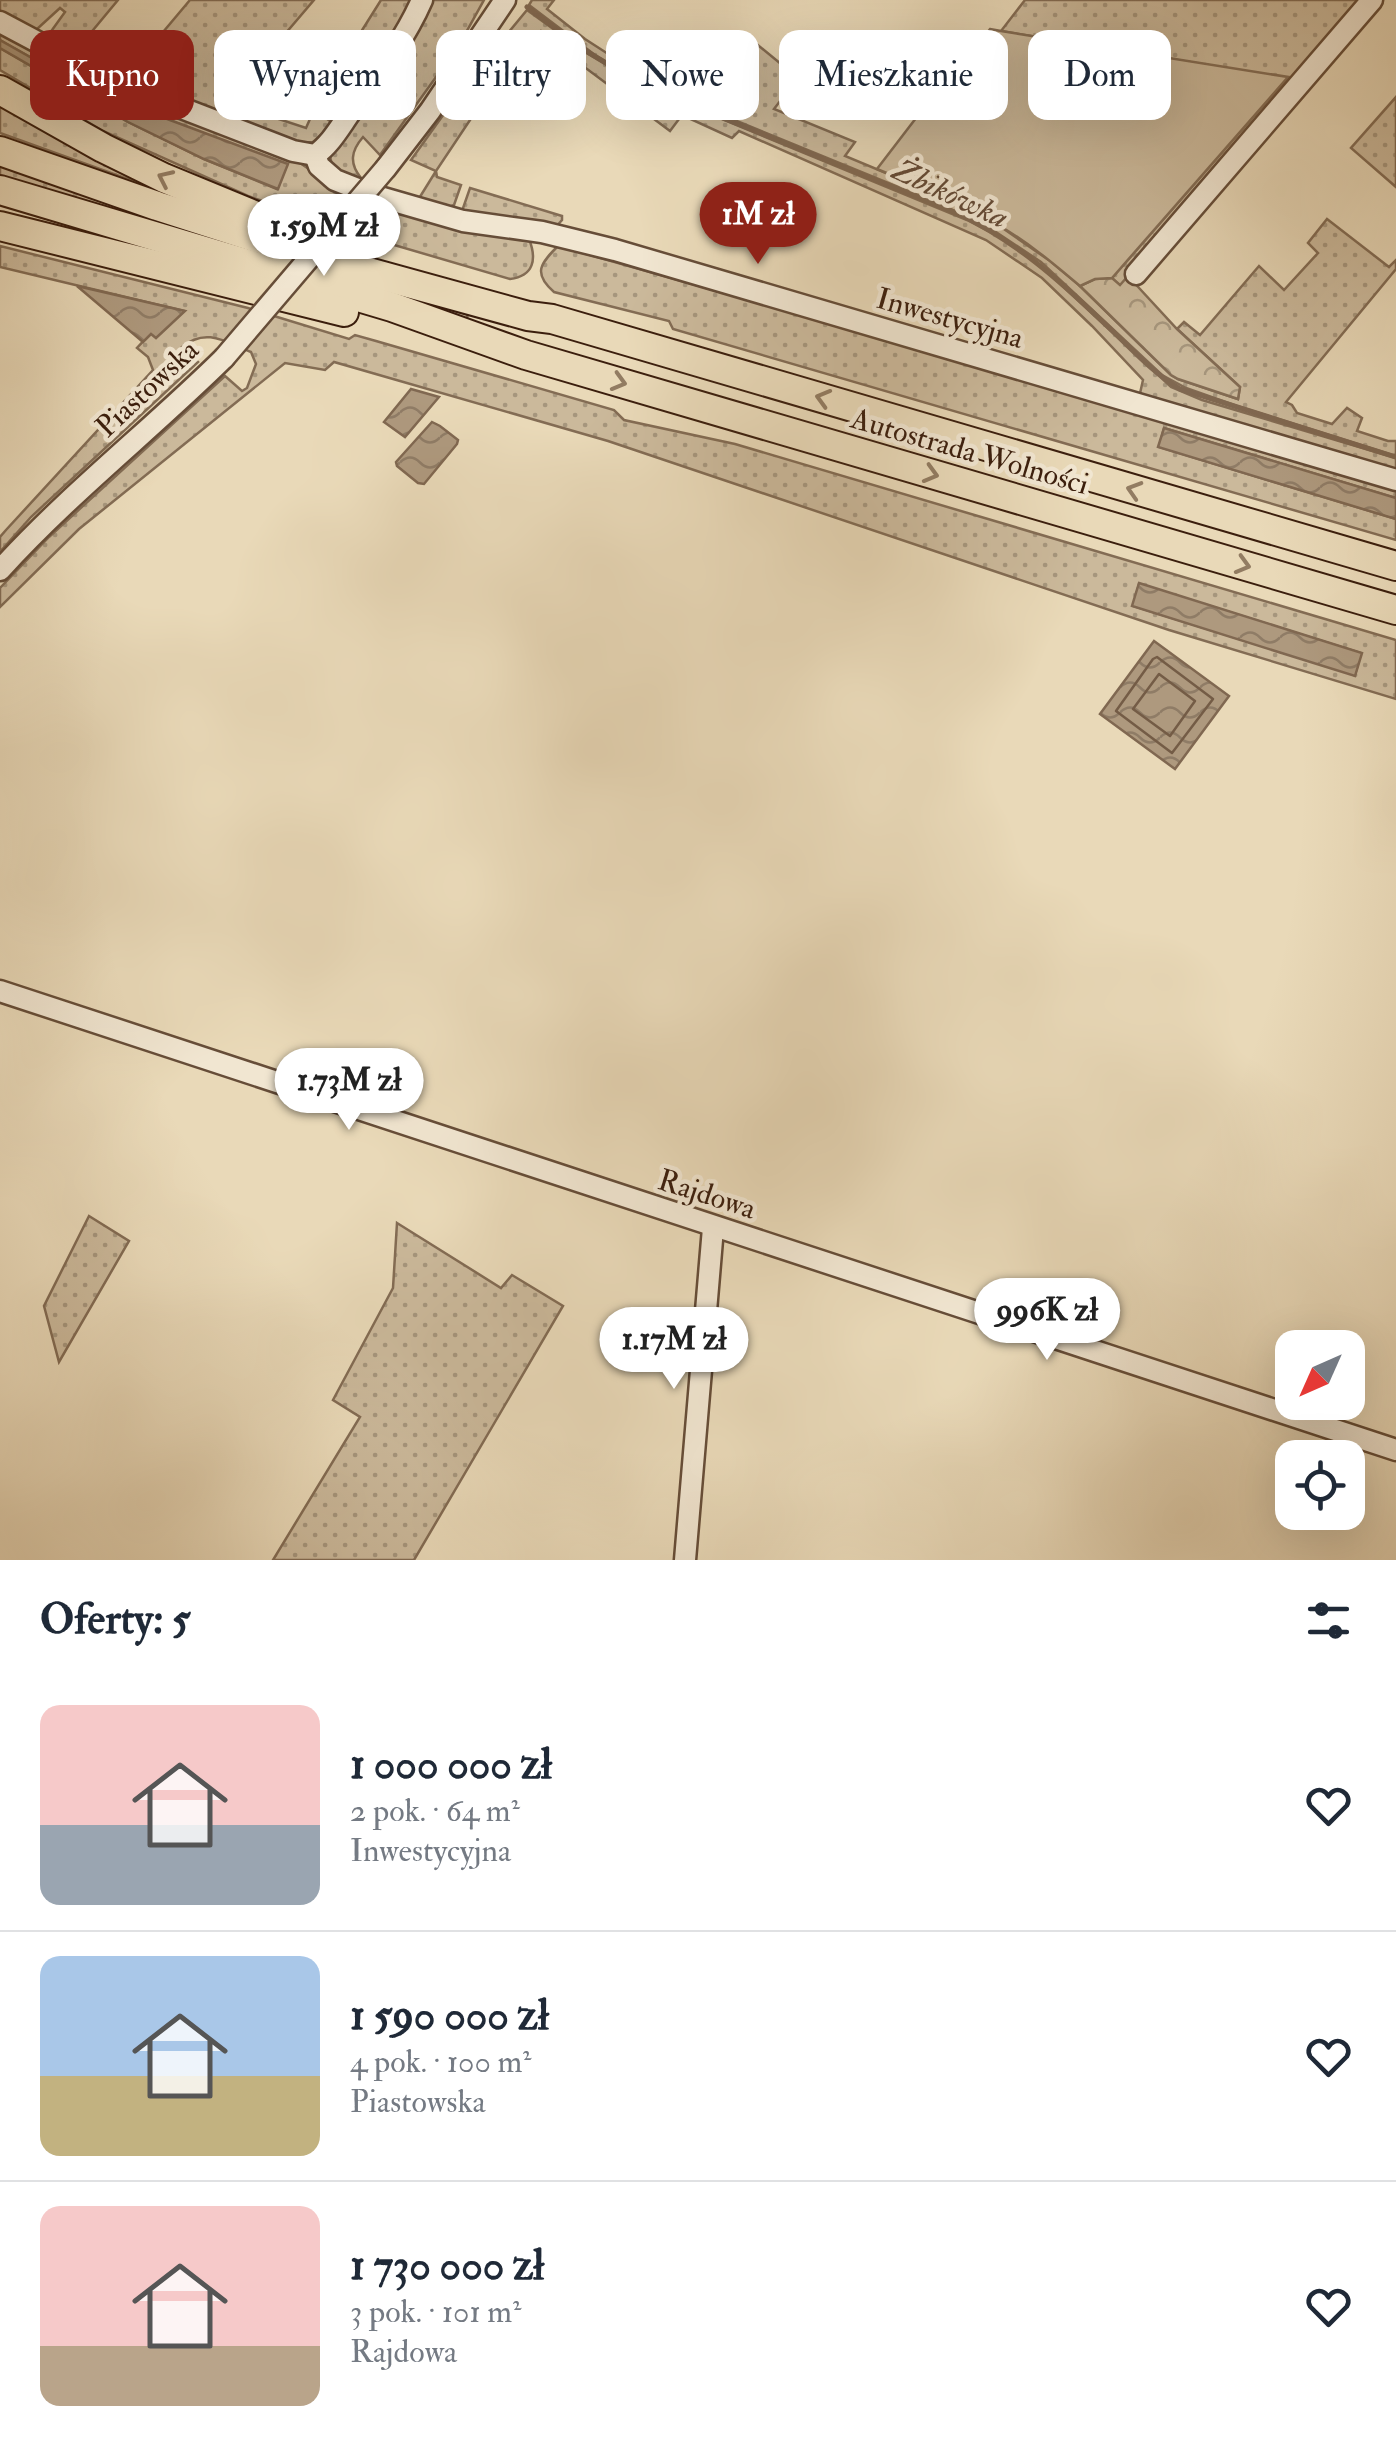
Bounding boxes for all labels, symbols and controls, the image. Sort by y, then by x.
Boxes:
chip: Kupno [30,30,194,120]
chip: Wynajem [214,30,416,120]
chip: Filtry [436,30,586,120]
chip: Nowe [606,30,759,120]
chip: Mieszkanie [779,30,1008,120]
chip: Dom [1028,30,1171,120]
water label: Żbikówka [885,149,1015,238]
one-way arrow [158,171,176,191]
pin: 1M zł [688,182,828,267]
pin: 1.59M zł [221,194,427,279]
text: 1M zł [722,194,794,234]
text: 1.59M zł [270,206,378,246]
street label: Inwestycyjna [872,280,1028,357]
street label: Piastowska [88,331,207,445]
one-way arrow [610,370,627,391]
one-way arrow [815,389,832,410]
street label: Autostrada Wolności [846,400,1093,503]
one-way arrow [922,462,939,483]
one-way arrow [1126,481,1143,502]
one-way arrow [1234,553,1251,574]
pin: 1.73M zł [246,1048,452,1133]
text: 1.73M zł [297,1060,401,1100]
street label: Rajdowa [653,1161,761,1228]
pin: 996K zł [955,1278,1139,1363]
text: 996K zł [996,1290,1098,1330]
pin: 1.17M zł [571,1307,777,1392]
text: 1.17M zł [621,1319,727,1359]
north arrow [1275,1330,1365,1420]
map controls [1275,1330,1365,1530]
button: locate [1275,1440,1365,1530]
icon: filters [1301,1593,1356,1648]
text: Oferty: 5 [40,1594,191,1646]
text: 1 000 000 zł [350,1739,552,1791]
icon: home [120,1745,240,1865]
icon: heart [1301,1778,1356,1833]
text: 2 pok. · 64 m² [350,1791,520,1831]
text: Inwestycyjna [350,1831,511,1871]
text: 1 590 000 zł [350,1990,549,2042]
icon: home [120,1996,240,2116]
icon: heart [1301,2029,1356,2084]
text: 4 pok. · 100 m² [350,2042,531,2082]
text: Piastowska [350,2082,486,2122]
text: 1 730 000 zł [350,2240,544,2292]
icon: home [120,2246,240,2366]
icon: heart [1301,2279,1356,2334]
text: 3 pok. · 101 m² [350,2292,521,2332]
text: Rajdowa [350,2332,457,2372]

